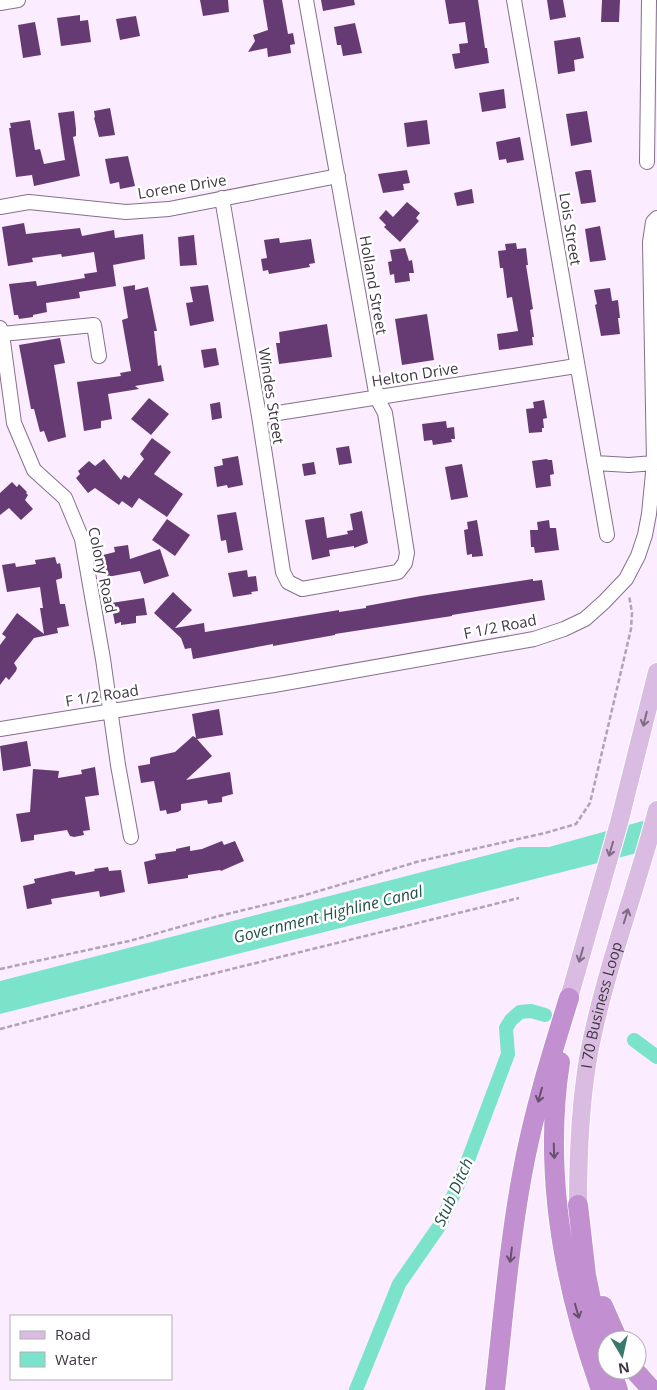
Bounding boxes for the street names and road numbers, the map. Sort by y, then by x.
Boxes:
street label: Lorene Drive [136,169,228,203]
street label: Lois Street [555,191,587,267]
street label: Holland Street [355,234,393,336]
street label: Windes Street [254,346,289,446]
street label: Helton Drive [370,357,460,391]
street label: Colony Road [84,525,122,615]
street label: F 1/2 Road [462,609,538,643]
street label: F 1/2 Road [64,679,140,711]
street label: I 70 Business Loop [576,939,626,1070]

